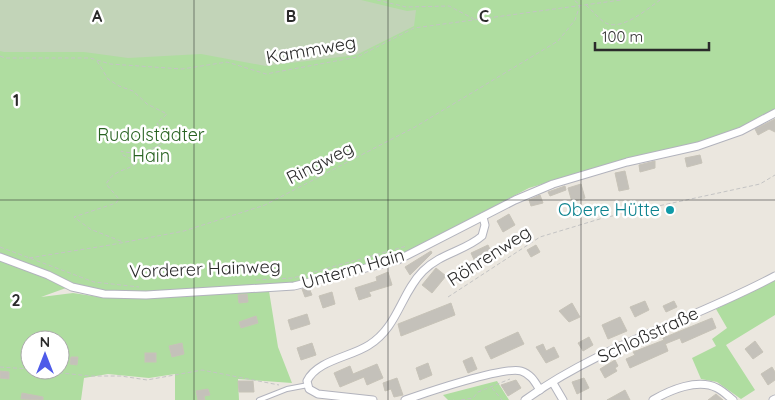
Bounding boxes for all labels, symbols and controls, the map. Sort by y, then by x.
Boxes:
text: A [92,6,103,26]
text: B [286,6,296,26]
text: C [479,6,489,26]
scale bar [595,20,709,52]
text: 100 m [602,27,643,46]
street label: Kammweg [264,30,358,69]
text: 1 [13,90,19,110]
park label: Rudolstädter Hain [97,123,205,167]
street label: Ringweg [282,136,357,189]
place label: Obere Hütte [558,198,660,221]
marker: Obere Hütte [664,204,676,216]
street label: Röhrenweg [443,220,535,291]
street label: Unterm Hain [299,243,407,294]
street label: Vorderer Hainweg [129,254,281,283]
text: 2 [11,290,21,310]
street label: Schloßstraße [594,301,702,368]
north arrow [20,330,70,380]
text: N [40,333,50,351]

